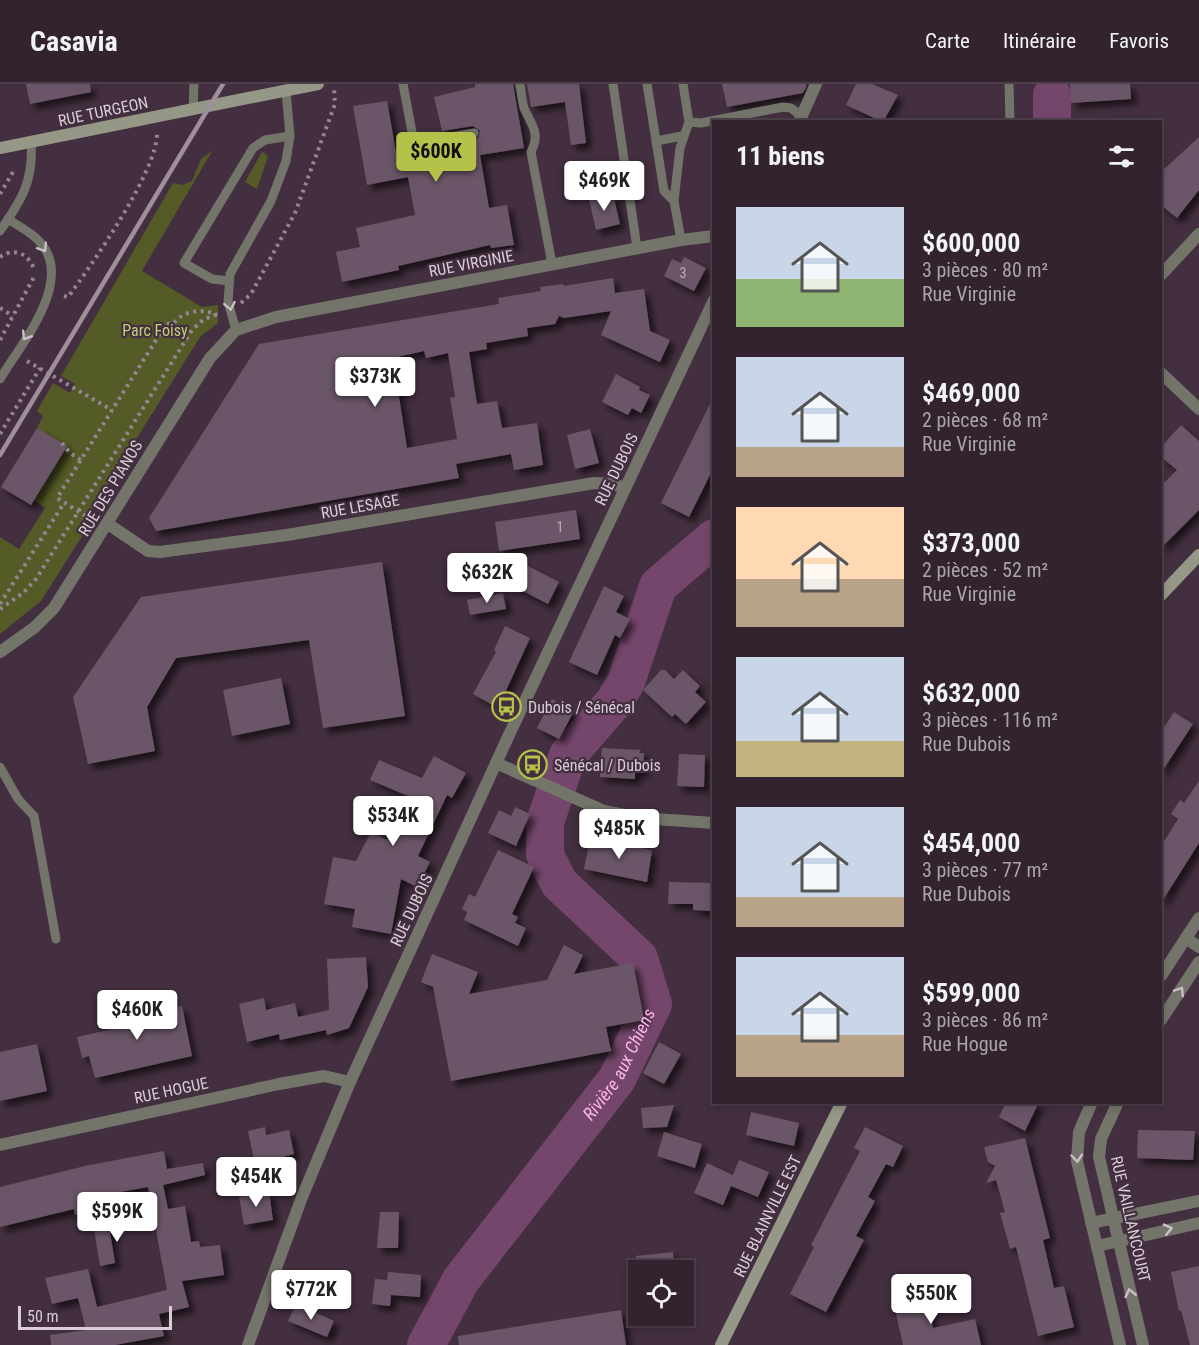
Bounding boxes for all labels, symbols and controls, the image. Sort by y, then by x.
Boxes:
text: Casavia [30,25,118,58]
text: Carte [925,29,970,53]
text: Itinéraire [1003,29,1076,53]
text: Favoris [1109,29,1169,53]
street label: RUE TURGEON [56,93,150,130]
pin: $600K [394,132,478,183]
text: $600K [410,139,462,163]
icon: filters [1105,140,1138,173]
text: 11 biens [736,141,825,171]
pin: $469K [562,161,646,212]
text: $469K [578,168,630,192]
text: $600,000 [922,228,1020,258]
icon: home [784,231,856,303]
one-way arrow [36,242,48,252]
street label: RUE VIRGINIE [427,246,515,281]
text: 3 pièces · 80 m² [922,258,1048,282]
house number: 3 [680,265,686,281]
text: Rue Virginie [922,282,1016,306]
one-way arrow [223,300,236,310]
park label: Parc Foisy [122,321,188,340]
one-way arrow [22,330,34,340]
pin: $373K [333,357,417,408]
text: $373K [349,364,401,388]
text: $469,000 [922,378,1020,408]
icon: home [784,381,856,453]
text: 2 pièces · 68 m² [922,408,1048,432]
street label: RUE DUBOIS [591,430,642,508]
text: Rue Virginie [922,432,1016,456]
street label: RUE DES PIANOS [74,437,146,540]
street label: RUE LESAGE [319,490,401,523]
house number: 1 [557,519,563,535]
text: $373,000 [922,528,1020,558]
icon: home [784,531,856,603]
pin: $632K [445,553,529,604]
text: 2 pièces · 52 m² [922,558,1048,582]
text: $632K [461,560,513,584]
text: Rue Virginie [922,582,1016,606]
text: $632,000 [922,678,1020,708]
icon: home [784,681,856,753]
bus stop icon: Dubois / Sénécal [491,691,523,723]
place label: Dubois / Sénécal [528,698,635,717]
text: 3 pièces · 116 m² [922,708,1058,732]
text: Rue Dubois [922,732,1011,756]
bus stop icon: Sénécal / Dubois [517,749,549,781]
place label: Sénécal / Dubois [554,756,661,775]
pin: $534K [351,796,435,847]
text: $534K [367,803,419,827]
pin: $485K [577,809,661,860]
text: $485K [593,816,645,840]
text: $454,000 [922,828,1020,858]
icon: home [784,831,856,903]
text: 3 pièces · 77 m² [922,858,1048,882]
street label: RUE DUBOIS [386,871,437,950]
text: Rue Dubois [922,882,1011,906]
text: $599,000 [922,978,1020,1008]
icon: home [784,981,856,1053]
one-way arrow [1173,987,1184,998]
pin: $460K [95,990,179,1041]
text: $460K [111,997,163,1021]
water label: Rivière aux Chiens [578,1005,659,1124]
text: 3 pièces · 86 m² [922,1008,1048,1032]
text: Rue Hogue [922,1032,1008,1056]
street label: RUE HOGUE [132,1073,210,1108]
street label: RUE BLAINVILLE EST [730,1152,805,1280]
one-way arrow [1070,1153,1083,1163]
street label: RUE VAILLANCOURT [1107,1154,1154,1284]
pin: $454K [214,1157,298,1208]
text: $454K [230,1164,282,1188]
pin: $599K [75,1192,159,1243]
text: $599K [91,1199,143,1223]
one-way arrow [1163,1224,1173,1237]
map controls [628,1260,694,1326]
button: locate [628,1260,694,1326]
pin: $772K [269,1270,353,1321]
pin: $550K [889,1274,973,1325]
text: $772K [285,1277,337,1301]
text: $550K [905,1281,957,1305]
one-way arrow [1125,1288,1138,1298]
scale bar [18,1303,172,1330]
text: 50 m [27,1307,59,1326]

